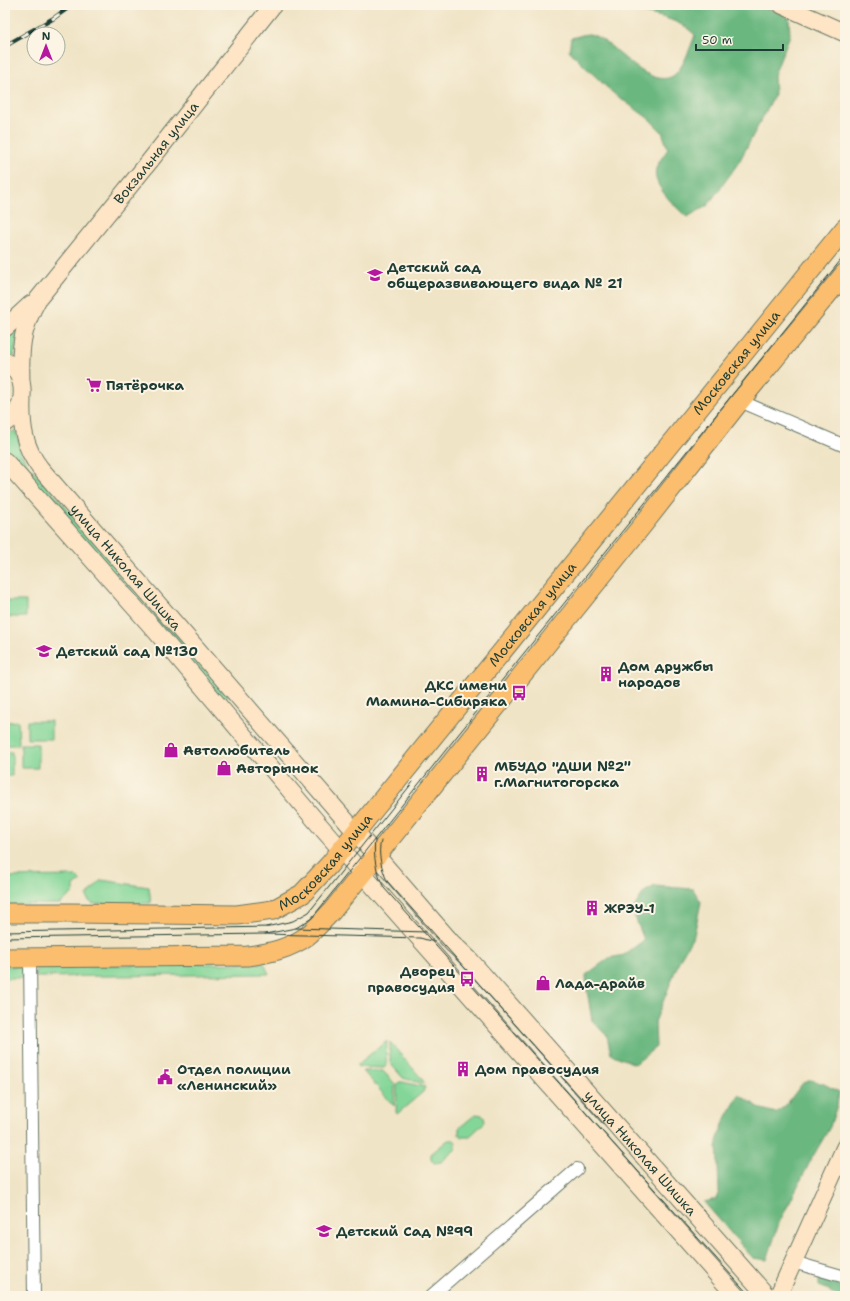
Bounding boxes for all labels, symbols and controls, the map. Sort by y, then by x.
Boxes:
north arrow [26,26,66,66]
scale bar [696,26,783,52]
text: N [42,29,51,44]
text: 50 m [702,32,732,48]
street label: Вокзальная улица [110,98,203,208]
place label: Детский сад общеразвивающего вида № 21 [387,258,623,292]
school or university icon: Детский сад общеразвивающего вида № 21 [366,266,384,284]
street label: Московская улица [688,306,784,418]
supermarket icon: Пятёрочка [85,376,103,394]
place label: Пятёрочка [106,376,185,394]
street label: улица Николая Шишка [66,500,186,634]
street label: Московская улица [484,558,580,670]
school or university icon: Детский сад №130 [35,642,53,660]
place label: Детский сад №130 [56,642,198,660]
place label: Дом дружбы народов [618,657,713,691]
building icon: Дом дружбы народов [597,665,615,683]
place label: ДКС имени Мамина-Сибиряка [366,676,507,710]
bus stop icon: ДКС имени Мамина-Сибиряка [510,684,528,702]
shop icon: Автолюбитель [162,741,180,759]
place label: Автолюбитель [183,741,290,759]
place label: МБУДО "ДШИ №2" г.Магнитогорска [494,757,631,791]
shop icon: Авторынок [215,759,233,777]
place label: Авторынок [236,759,319,777]
building icon: МБУДО "ДШИ №2" г.Магнитогорска [473,765,491,783]
street label: Московская улица [275,810,376,915]
building icon: ЖРЭУ-1 [583,899,601,917]
place label: ЖРЭУ-1 [604,899,655,917]
place label: Дворец правосудия [367,962,455,996]
bus stop icon: Дворец правосудия [458,970,476,988]
shop icon: Лада-драйв [534,974,552,992]
place label: Лада-драйв [555,974,645,992]
place label: Отдел полиции «Ленинский» [177,1060,291,1094]
building icon: Дом правосудия [454,1060,472,1078]
place label: Дом правосудия [475,1060,599,1078]
public building icon: Отдел полиции «Ленинский» [156,1068,174,1086]
street label: улица Николая Шишка [580,1087,701,1220]
school or university icon: Детский Сад №99 [315,1222,333,1240]
place label: Детский Сад №99 [336,1222,473,1240]

